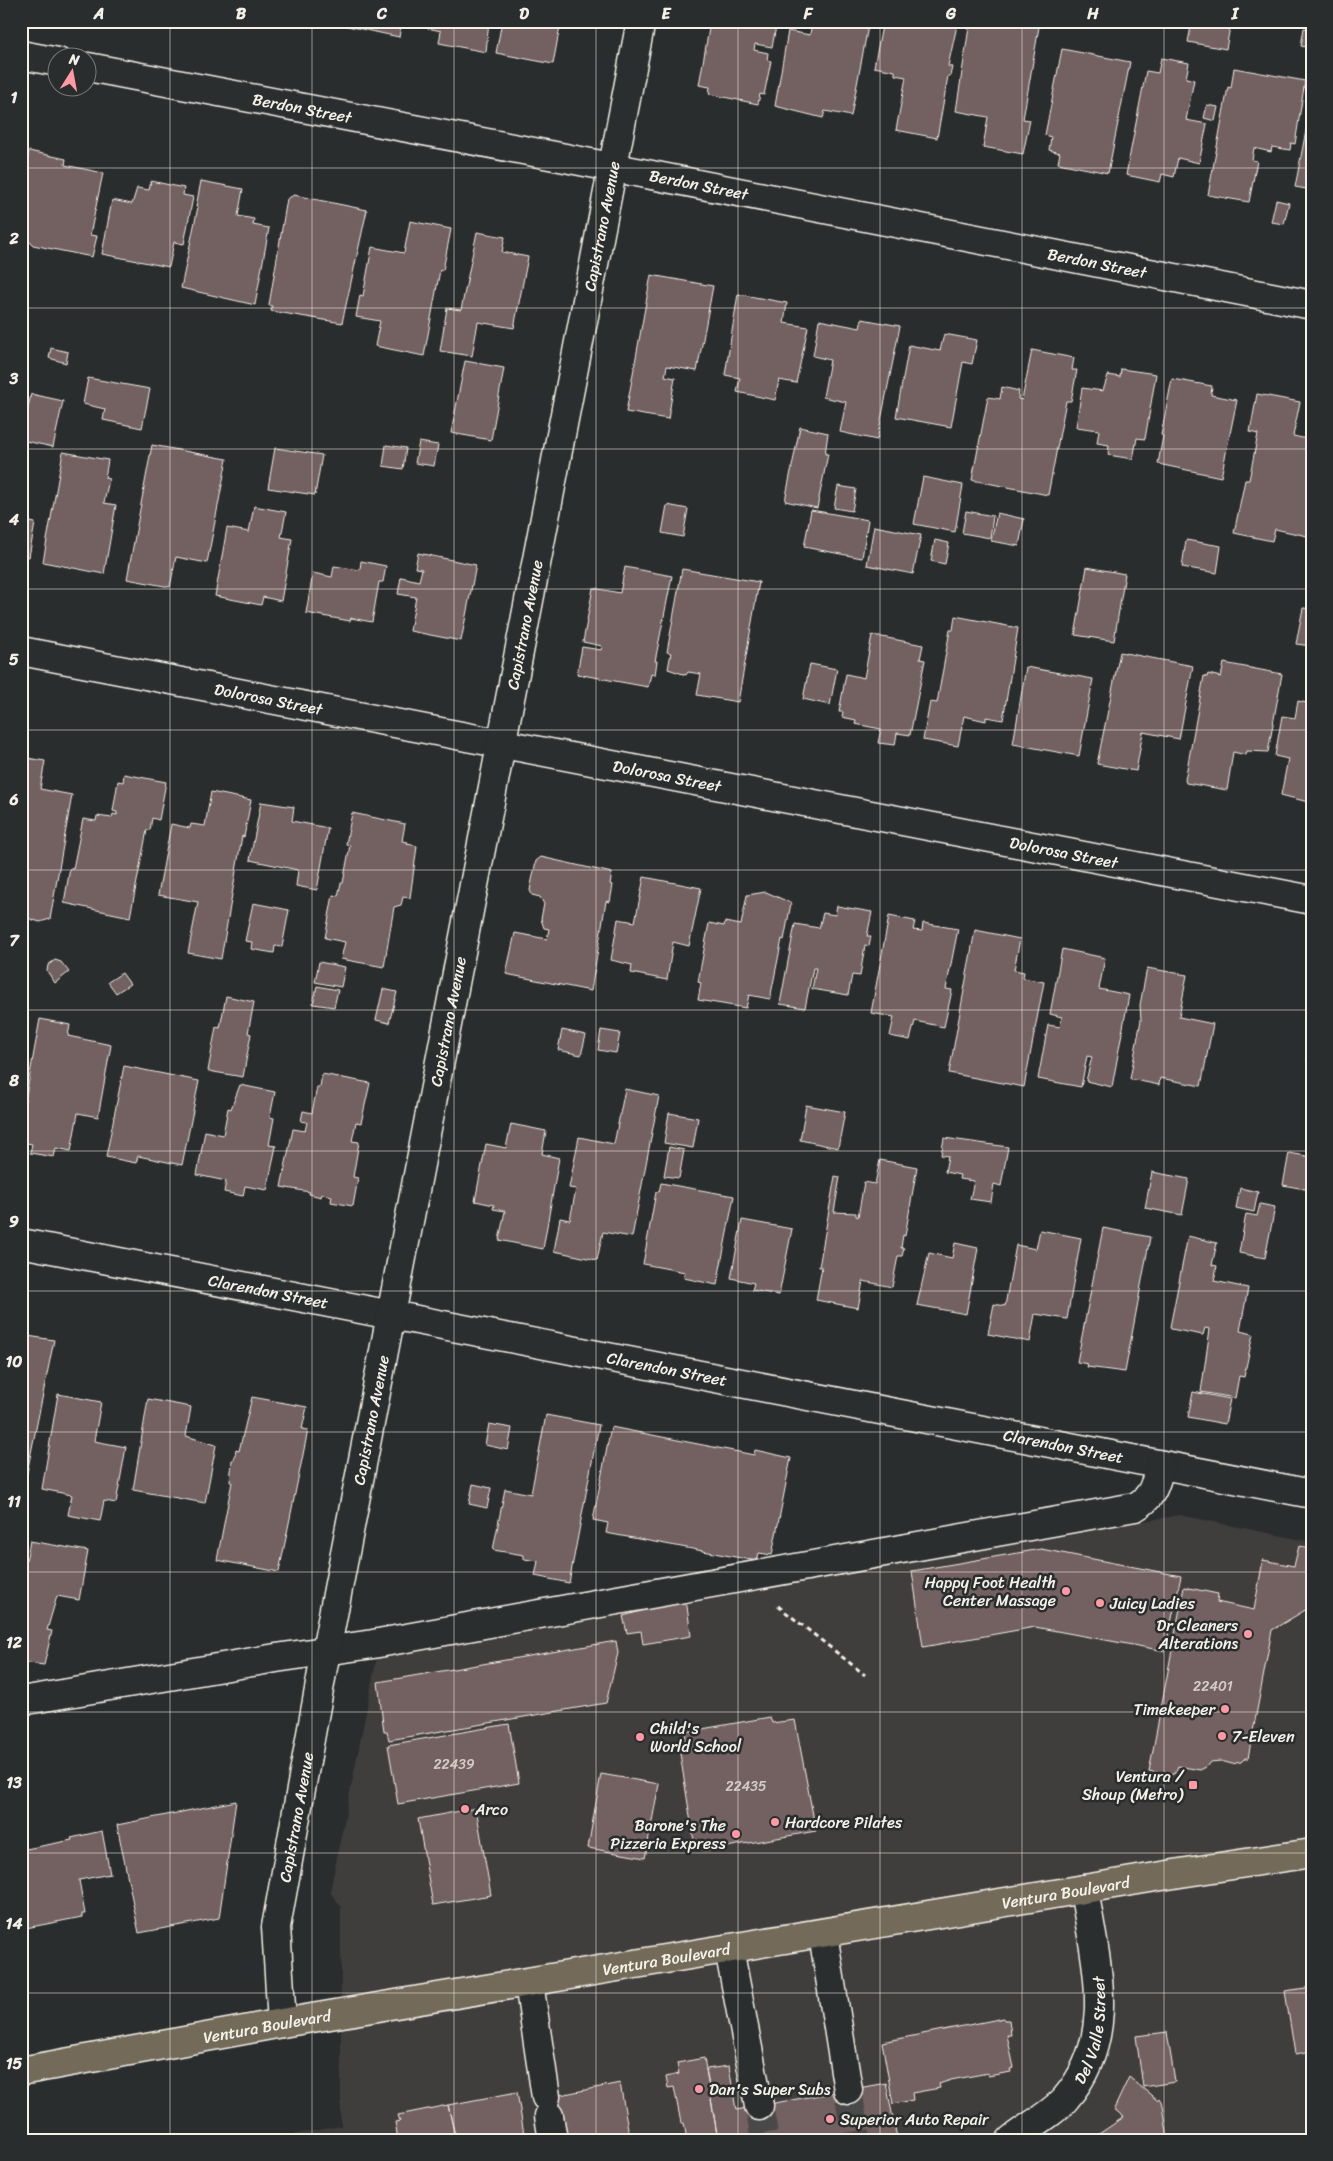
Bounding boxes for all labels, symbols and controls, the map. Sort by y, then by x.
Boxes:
text: A [93,0,104,28]
text: B [236,0,247,28]
text: C [376,0,388,28]
text: D [519,0,529,28]
text: E [662,0,672,28]
text: F [803,0,814,28]
text: G [945,0,957,28]
text: H [1086,0,1099,28]
text: I [1231,0,1240,28]
text: N [66,46,82,73]
north arrow [48,48,98,98]
text: 1 [11,83,18,112]
street label: Berdon Street [250,84,355,132]
street label: Capistrano Avenue [575,159,628,294]
street label: Berdon Street [647,160,751,208]
text: 2 [8,224,19,253]
street label: Berdon Street [1045,239,1150,287]
text: 3 [9,364,19,393]
text: 4 [8,505,19,534]
street label: Capistrano Avenue [498,557,551,692]
text: 5 [9,645,19,674]
street label: Dolorosa Street [212,674,326,723]
street label: Dolorosa Street [610,751,724,800]
text: 6 [8,785,19,814]
street label: Dolorosa Street [1007,827,1121,877]
text: 7 [9,926,20,955]
street label: Capistrano Avenue [421,954,474,1089]
text: 8 [8,1066,19,1095]
text: 9 [9,1207,19,1236]
street label: Clarendon Street [206,1265,331,1317]
street label: Clarendon Street [604,1343,729,1394]
text: 10 [6,1347,22,1376]
street label: Capistrano Avenue [344,1352,397,1487]
street label: Clarendon Street [1001,1420,1126,1472]
text: 11 [7,1487,21,1516]
place label: Happy Foot Health Center Massage [924,1568,1056,1615]
marker: Happy Foot Health Center Massage [1060,1585,1072,1597]
place label: Juicy Ladies [1109,1589,1195,1618]
marker: Juicy Ladies [1094,1597,1106,1609]
place label: Dr Cleaners Alterations [1157,1611,1239,1658]
text: 12 [6,1628,23,1657]
marker: Dr Cleaners Alterations [1242,1628,1254,1640]
house number: 22401 [1193,1674,1233,1699]
place label: Timekeeper [1134,1695,1216,1724]
marker: Timekeeper [1219,1703,1231,1715]
place label: Child's World School [650,1714,742,1761]
place label: 7-Eleven [1232,1722,1295,1751]
marker: 7-Eleven [1216,1730,1228,1742]
marker: Child's World School [634,1731,646,1743]
street label: Capistrano Avenue [270,1749,322,1884]
house number: 22439 [433,1752,475,1777]
place label: Ventura / Shoup (Metro) [1082,1762,1185,1809]
text: 13 [6,1768,22,1797]
house number: 22435 [725,1774,767,1799]
marker: Ventura / Shoup (Metro) [1187,1779,1199,1791]
place label: Arco [474,1795,508,1824]
marker: Arco [459,1803,471,1815]
place label: Hardcore Pilates [785,1808,903,1837]
place label: Barone's The Pizzeria Express [610,1811,727,1858]
marker: Hardcore Pilates [769,1816,781,1828]
marker: Barone's The Pizzeria Express [730,1828,742,1840]
street label: Ventura Boulevard [1000,1867,1133,1917]
text: 14 [6,1909,22,1938]
street label: Ventura Boulevard [600,1934,734,1984]
street label: Del Valle Street [1065,1974,1114,2090]
street label: Ventura Boulevard [201,2000,334,2052]
text: 15 [6,2049,23,2078]
place label: Dan's Super Subs [709,2075,831,2104]
marker: Dan's Super Subs [693,2083,705,2095]
place label: Superior Auto Repair [840,2105,990,2134]
marker: Superior Auto Repair [824,2113,836,2125]

